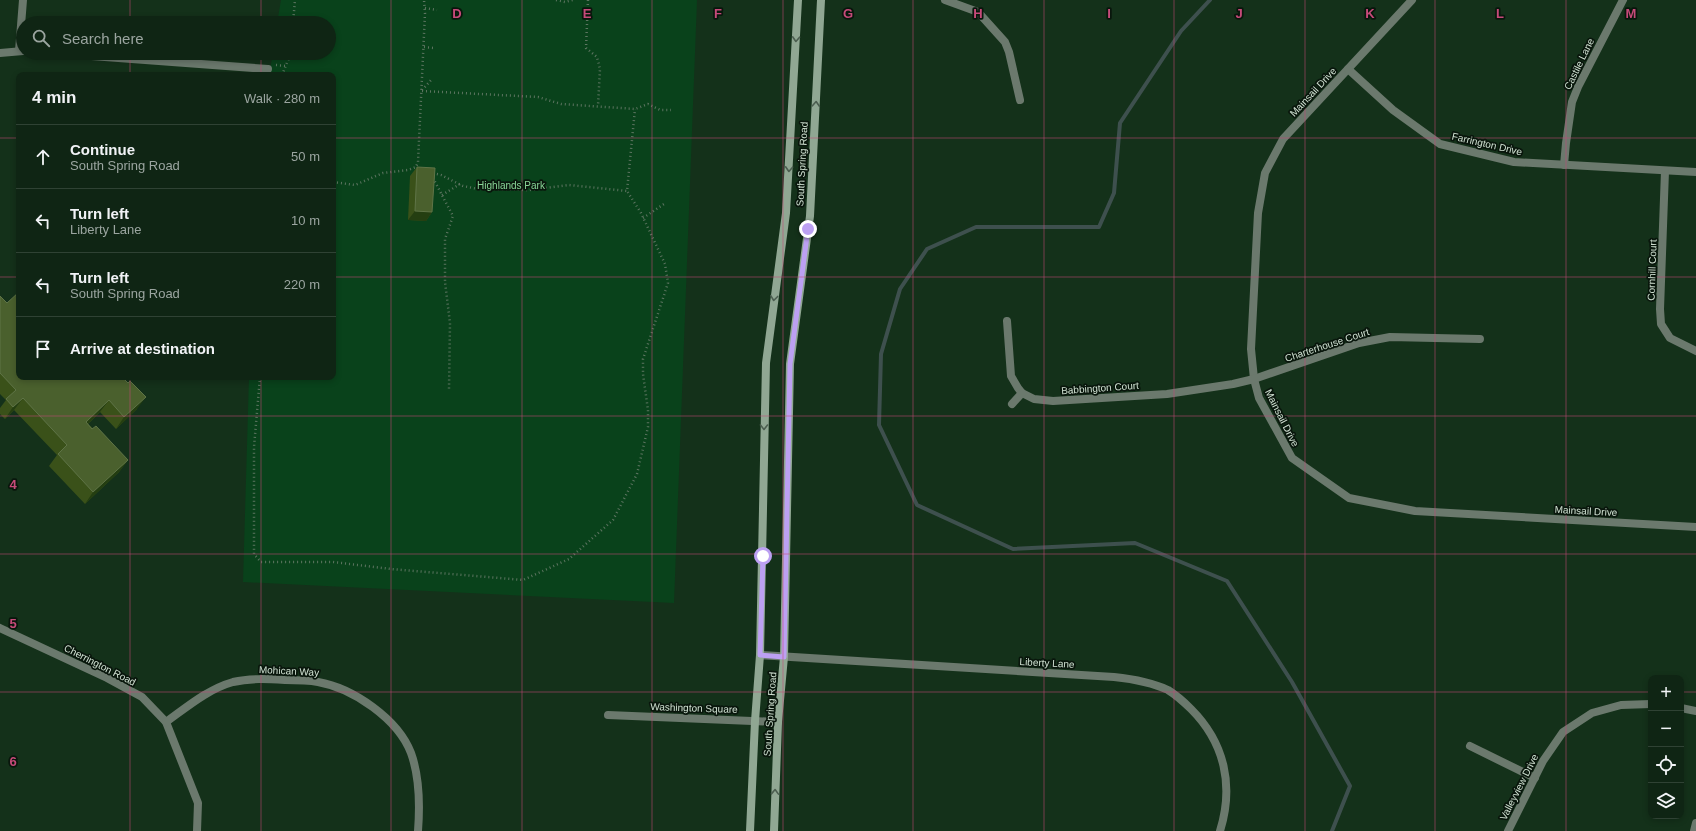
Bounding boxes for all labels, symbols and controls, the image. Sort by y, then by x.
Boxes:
text: D [452,6,462,21]
text: E [583,6,592,21]
text: F [714,6,722,21]
text: G [843,6,853,21]
text: H [973,6,983,21]
text: I [1107,6,1111,21]
text: J [1235,6,1243,21]
text: K [1365,6,1375,21]
text: L [1496,6,1504,21]
text: M [1626,6,1636,21]
search box [16,16,336,60]
icon: search [30,27,52,49]
text: Search here [62,30,144,47]
one-way arrow [791,36,800,42]
street label: Castile Lane [1562,36,1596,91]
street label: Mainsail Drive [1288,65,1339,119]
text: 4 min [32,88,76,107]
text: Walk · 280 m [244,91,320,106]
one-way arrow [812,101,820,107]
street label: South Spring Road [794,122,810,206]
street label: Farrington Drive [1451,131,1524,158]
text: Continue [70,141,135,158]
icon: ahead [32,146,54,168]
text: 50 m [291,149,320,164]
text: South Spring Road [70,158,180,173]
one-way arrow [784,166,793,172]
park label: Highlands Park [477,180,546,191]
text: Turn left [70,205,129,222]
icon: left [32,210,54,232]
text: 10 m [291,213,320,228]
route end [799,220,817,238]
text: Liberty Lane [70,222,142,237]
street label: Cornhill Court [1645,239,1659,301]
text: Turn left [70,269,129,286]
icon: left [32,274,54,296]
text: 220 m [284,277,320,292]
text: South Spring Road [70,286,180,301]
one-way arrow [770,295,779,301]
street label: Charterhouse Court [1284,326,1371,364]
icon: arrive [32,338,54,360]
text: Arrive at destination [70,340,215,357]
street label: Babbington Court [1061,380,1139,396]
street label: Mainsail Drive [1263,388,1301,449]
one-way arrow [760,424,768,430]
text: 4 [9,477,17,492]
street label: Mainsail Drive [1554,504,1618,518]
route start [754,547,772,565]
text: 5 [9,616,17,631]
street label: Cherrington Road [62,642,138,688]
street label: Liberty Lane [1019,656,1075,670]
street label: Mohican Way [259,664,319,678]
street label: South Spring Road [762,671,778,757]
map controls [1648,675,1684,819]
button: + [1648,675,1684,711]
street label: Washington Square [650,701,738,715]
button: − [1648,711,1684,747]
button: locate [1648,747,1684,783]
street label: Valleyview Drive [1498,752,1541,822]
text: 6 [9,754,17,769]
button: layers [1648,783,1684,819]
one-way arrow [771,789,780,795]

